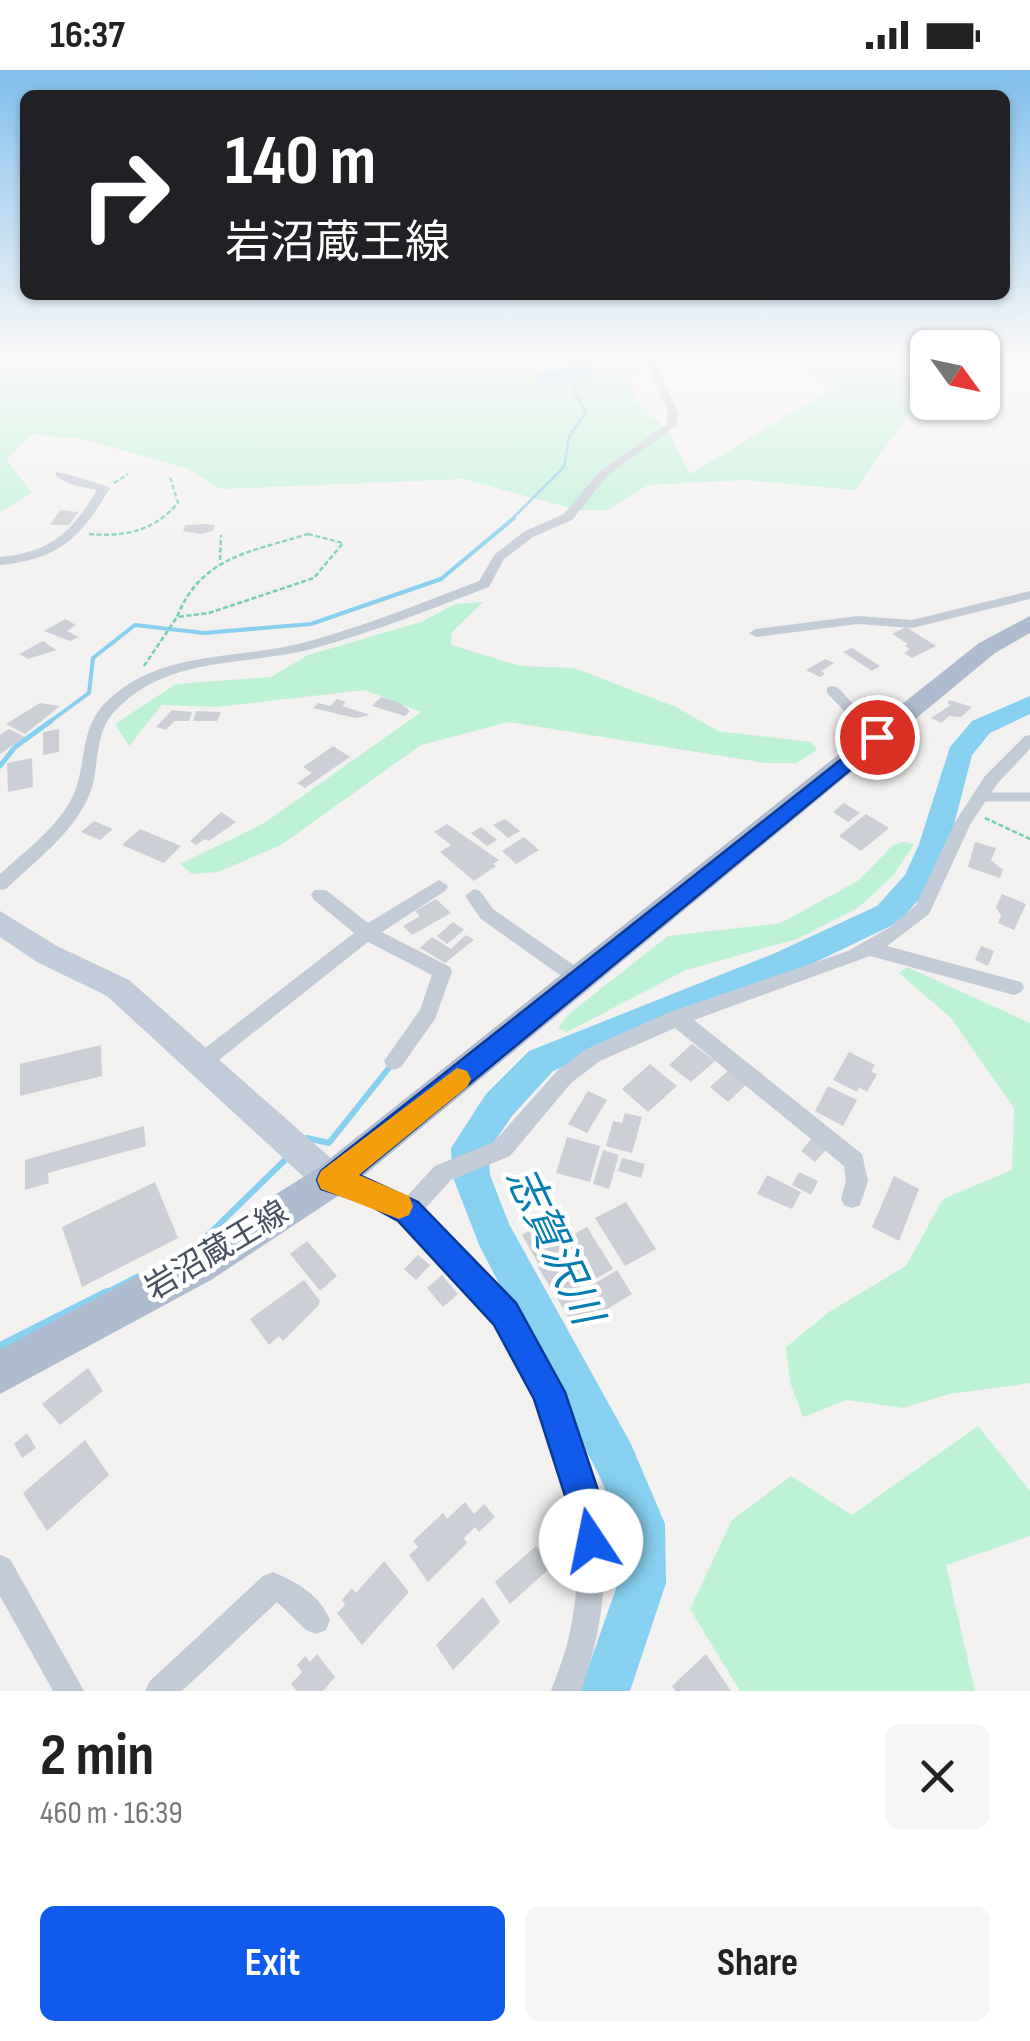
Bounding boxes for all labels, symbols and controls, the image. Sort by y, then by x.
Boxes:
text: 16:37 [50,13,125,58]
text: 140 m [225,120,376,204]
icon: right [60,130,190,260]
text: 岩沼蔵王線 [225,216,450,271]
north arrow [910,330,1000,420]
map controls [910,330,1000,420]
pin [835,695,920,780]
icon: arrive [850,710,905,765]
water label: 志賀沢川 [494,1159,613,1337]
street label: 岩沼蔵王線 [138,1193,296,1309]
position arrow [539,1489,643,1593]
text: 2 min [40,1720,154,1792]
button: close [885,1724,990,1829]
text: 460 m · 16:39 [40,1794,183,1833]
button: Exit [40,1906,505,2021]
button: Share [525,1906,990,2021]

